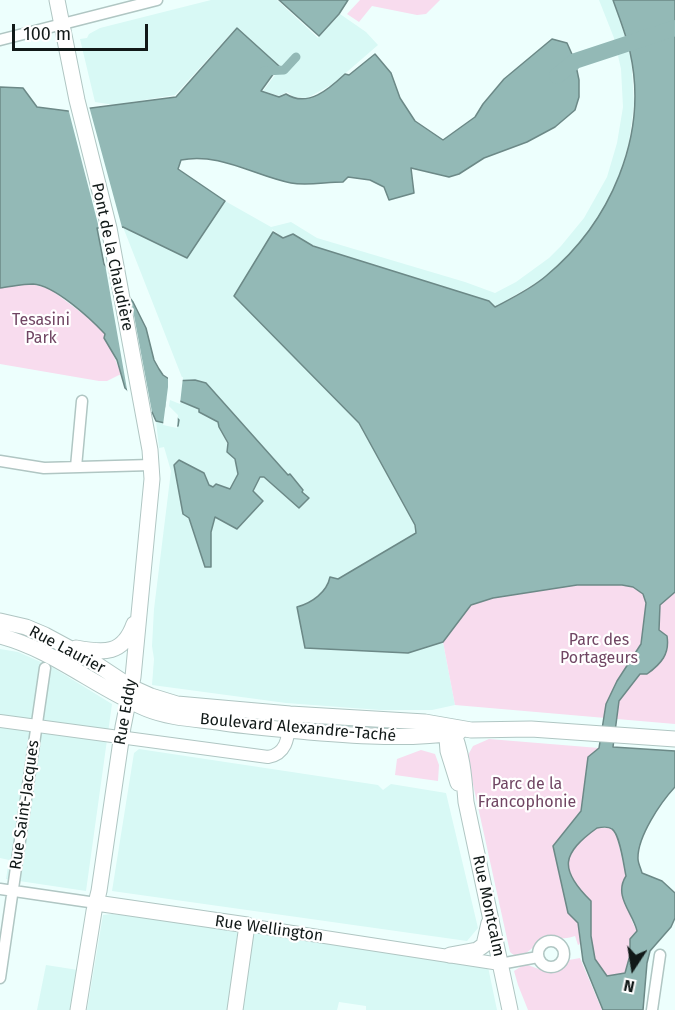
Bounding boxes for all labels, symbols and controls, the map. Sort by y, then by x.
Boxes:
scale bar [15,12,152,50]
text: 100 m [23,23,71,45]
street label: Pont de la Chaudière [87,181,137,333]
park label: Tesasini Park [12,311,70,349]
street label: Rue Laurier [26,622,108,678]
park label: Parc des Portageurs [560,631,638,669]
street label: Rue Eddy [111,677,141,747]
street label: Boulevard Alexandre-Taché [199,710,397,746]
street label: Rue Saint-Jacques [6,739,44,871]
park label: Parc de la Francophonie [478,775,576,813]
street label: Rue Montcalm [468,854,508,958]
street label: Rue Wellington [213,912,325,946]
north arrow [603,938,663,998]
text: N [622,976,636,996]

